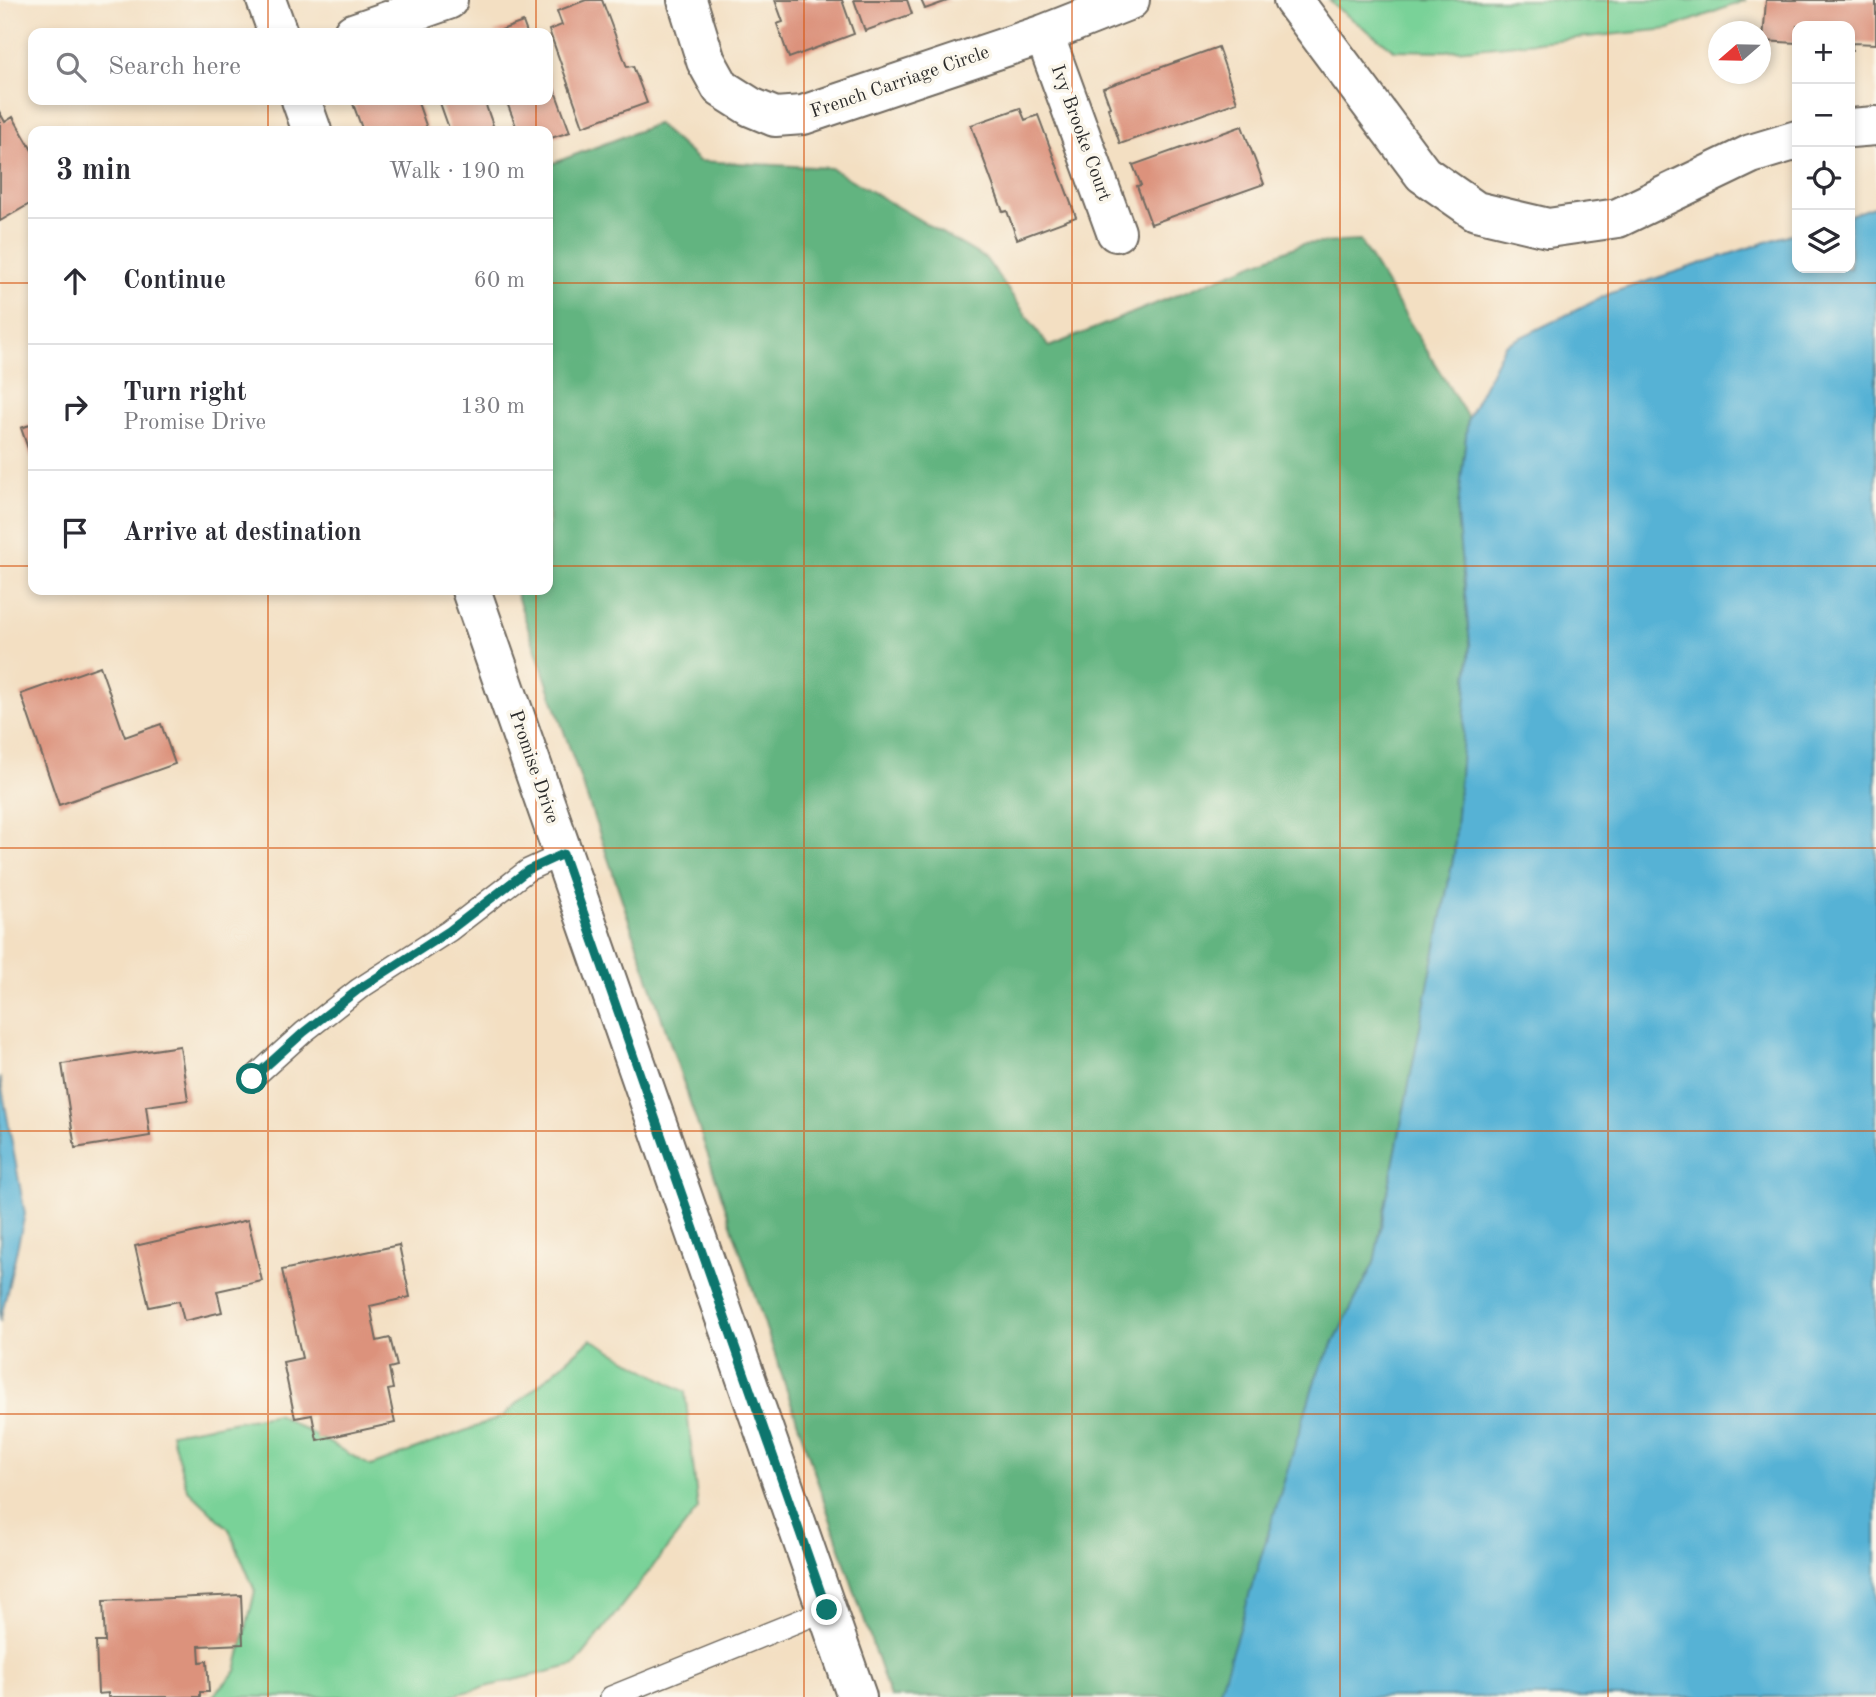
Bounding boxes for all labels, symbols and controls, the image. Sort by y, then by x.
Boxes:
north arrow [1708,21,1771,84]
map controls [1792,21,1855,273]
button: + [1792,21,1855,84]
search box [28,28,553,105]
street label: French Carriage Circle [808,43,992,123]
icon: search [52,48,90,86]
text: Search here [108,54,241,80]
street label: Ivy Brooke Court [1047,62,1113,204]
button: − [1792,84,1855,147]
button: locate [1792,147,1855,210]
text: 3 min [56,156,131,186]
text: Walk · 190 m [389,160,525,183]
button: layers [1792,210,1855,273]
icon: ahead [56,262,94,300]
text: Continue [123,268,226,294]
text: 60 m [474,269,525,292]
text: Turn right [123,380,246,406]
icon: right [56,388,94,426]
text: 130 m [460,395,525,418]
text: Promise Drive [123,411,266,434]
icon: arrive [56,514,94,552]
text: Arrive at destination [123,520,362,546]
street label: Promise Drive [505,708,561,826]
route start [236,1063,267,1094]
route end [811,1594,842,1625]

